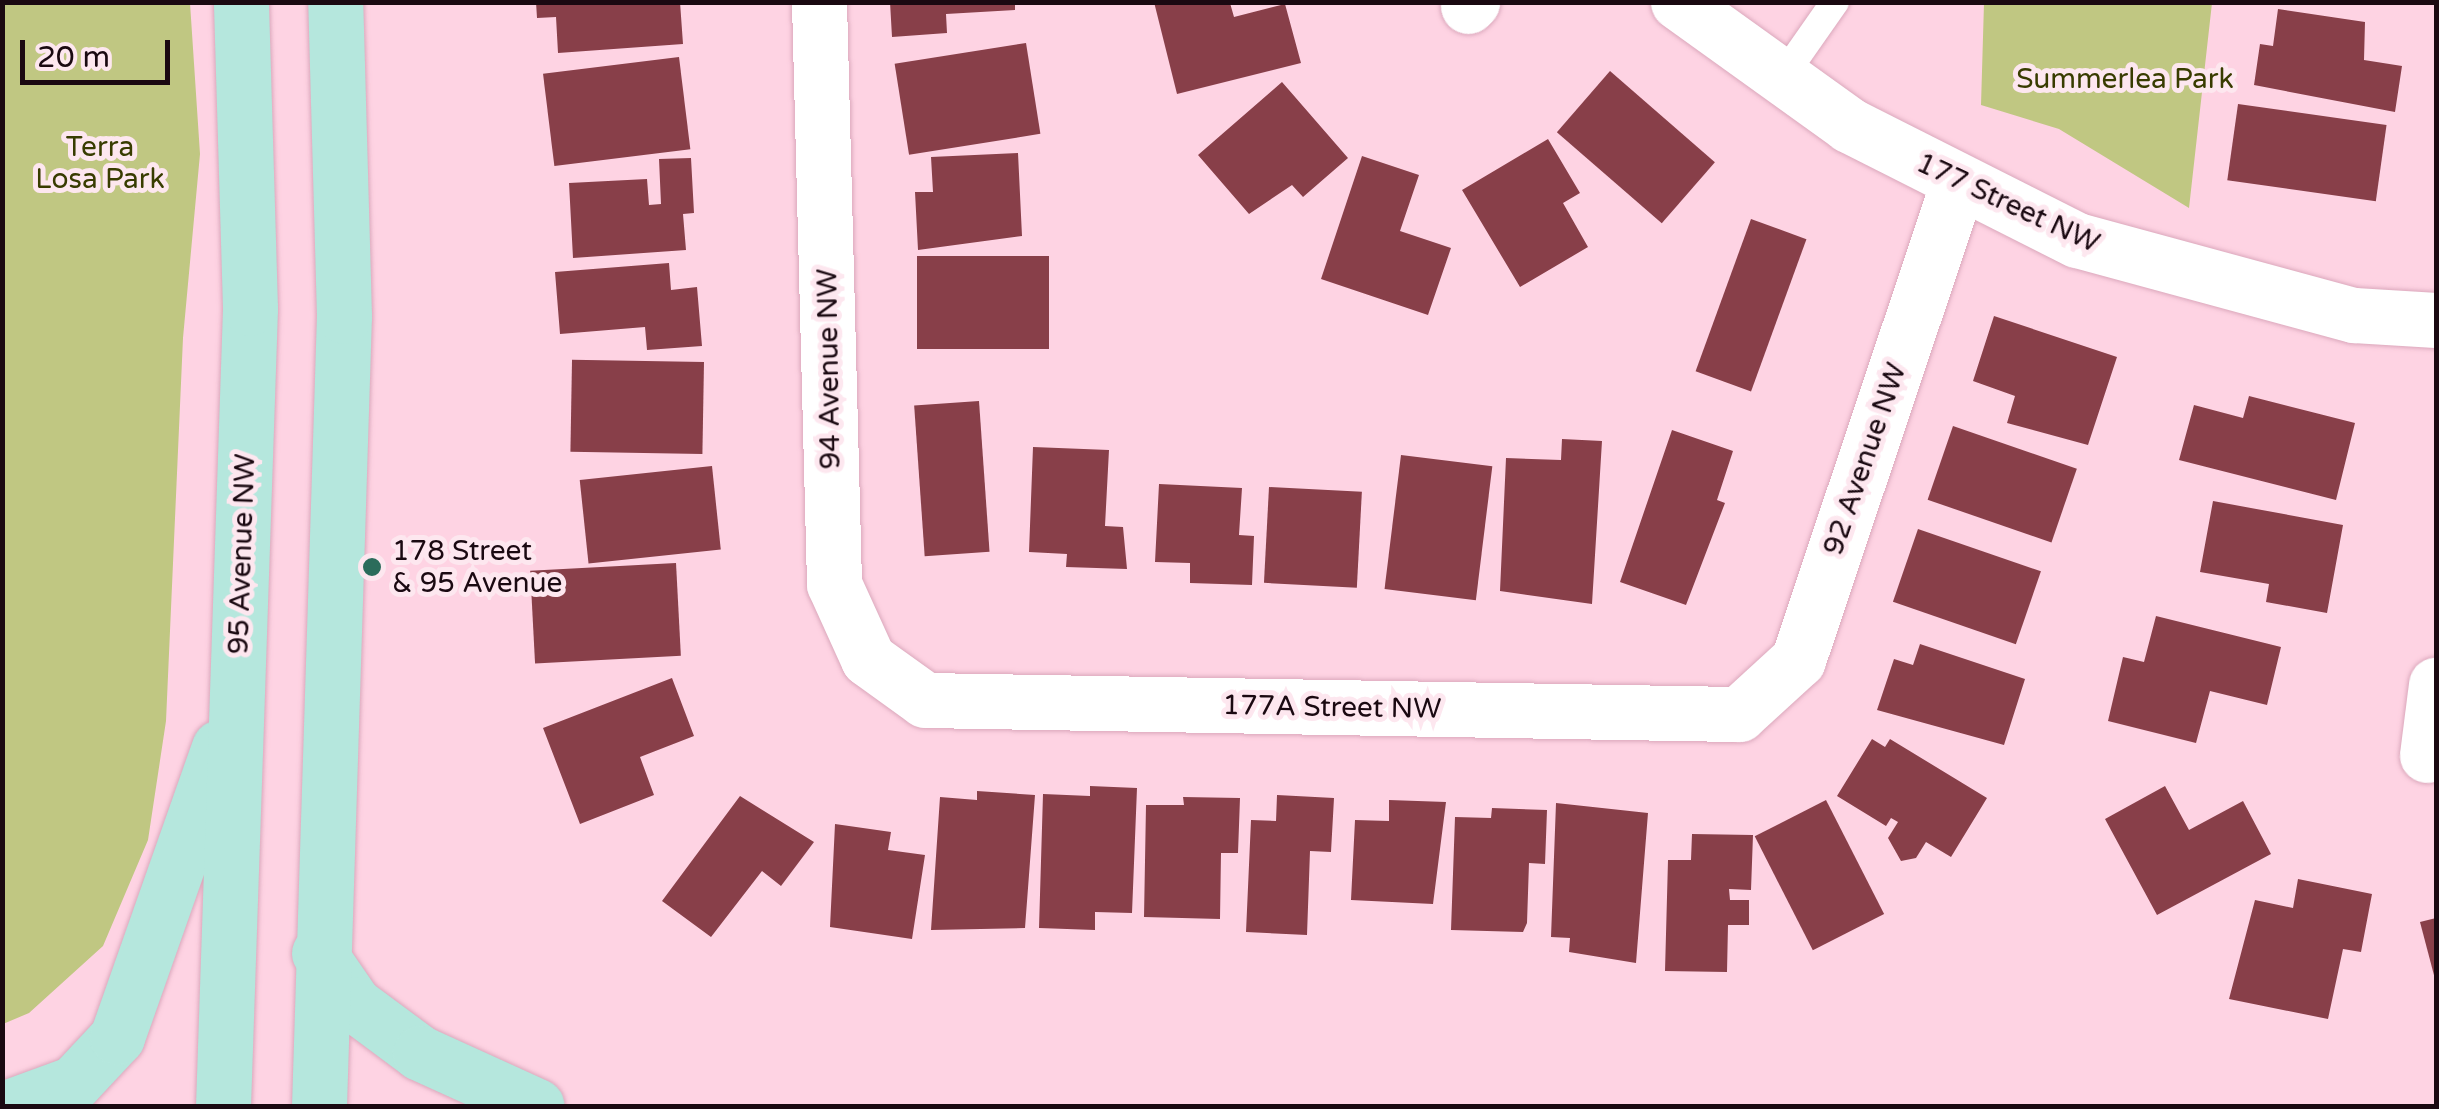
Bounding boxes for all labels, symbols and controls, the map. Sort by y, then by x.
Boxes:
scale bar [25,20,175,82]
text: 20 m [37,39,110,76]
park label: Summerlea Park [2016,62,2234,96]
park label: Terra Losa Park [35,130,165,196]
street label: 177 Street NW [1911,146,2105,260]
street label: 94 Avenue NW [810,268,848,470]
street label: 92 Avenue NW [1816,359,1914,559]
street label: 95 Avenue NW [222,453,262,655]
place label: 178 Street & 95 Avenue [392,534,562,600]
marker: 178 Street & 95 Avenue [361,556,383,578]
street label: 177A Street NW [1222,688,1442,726]

